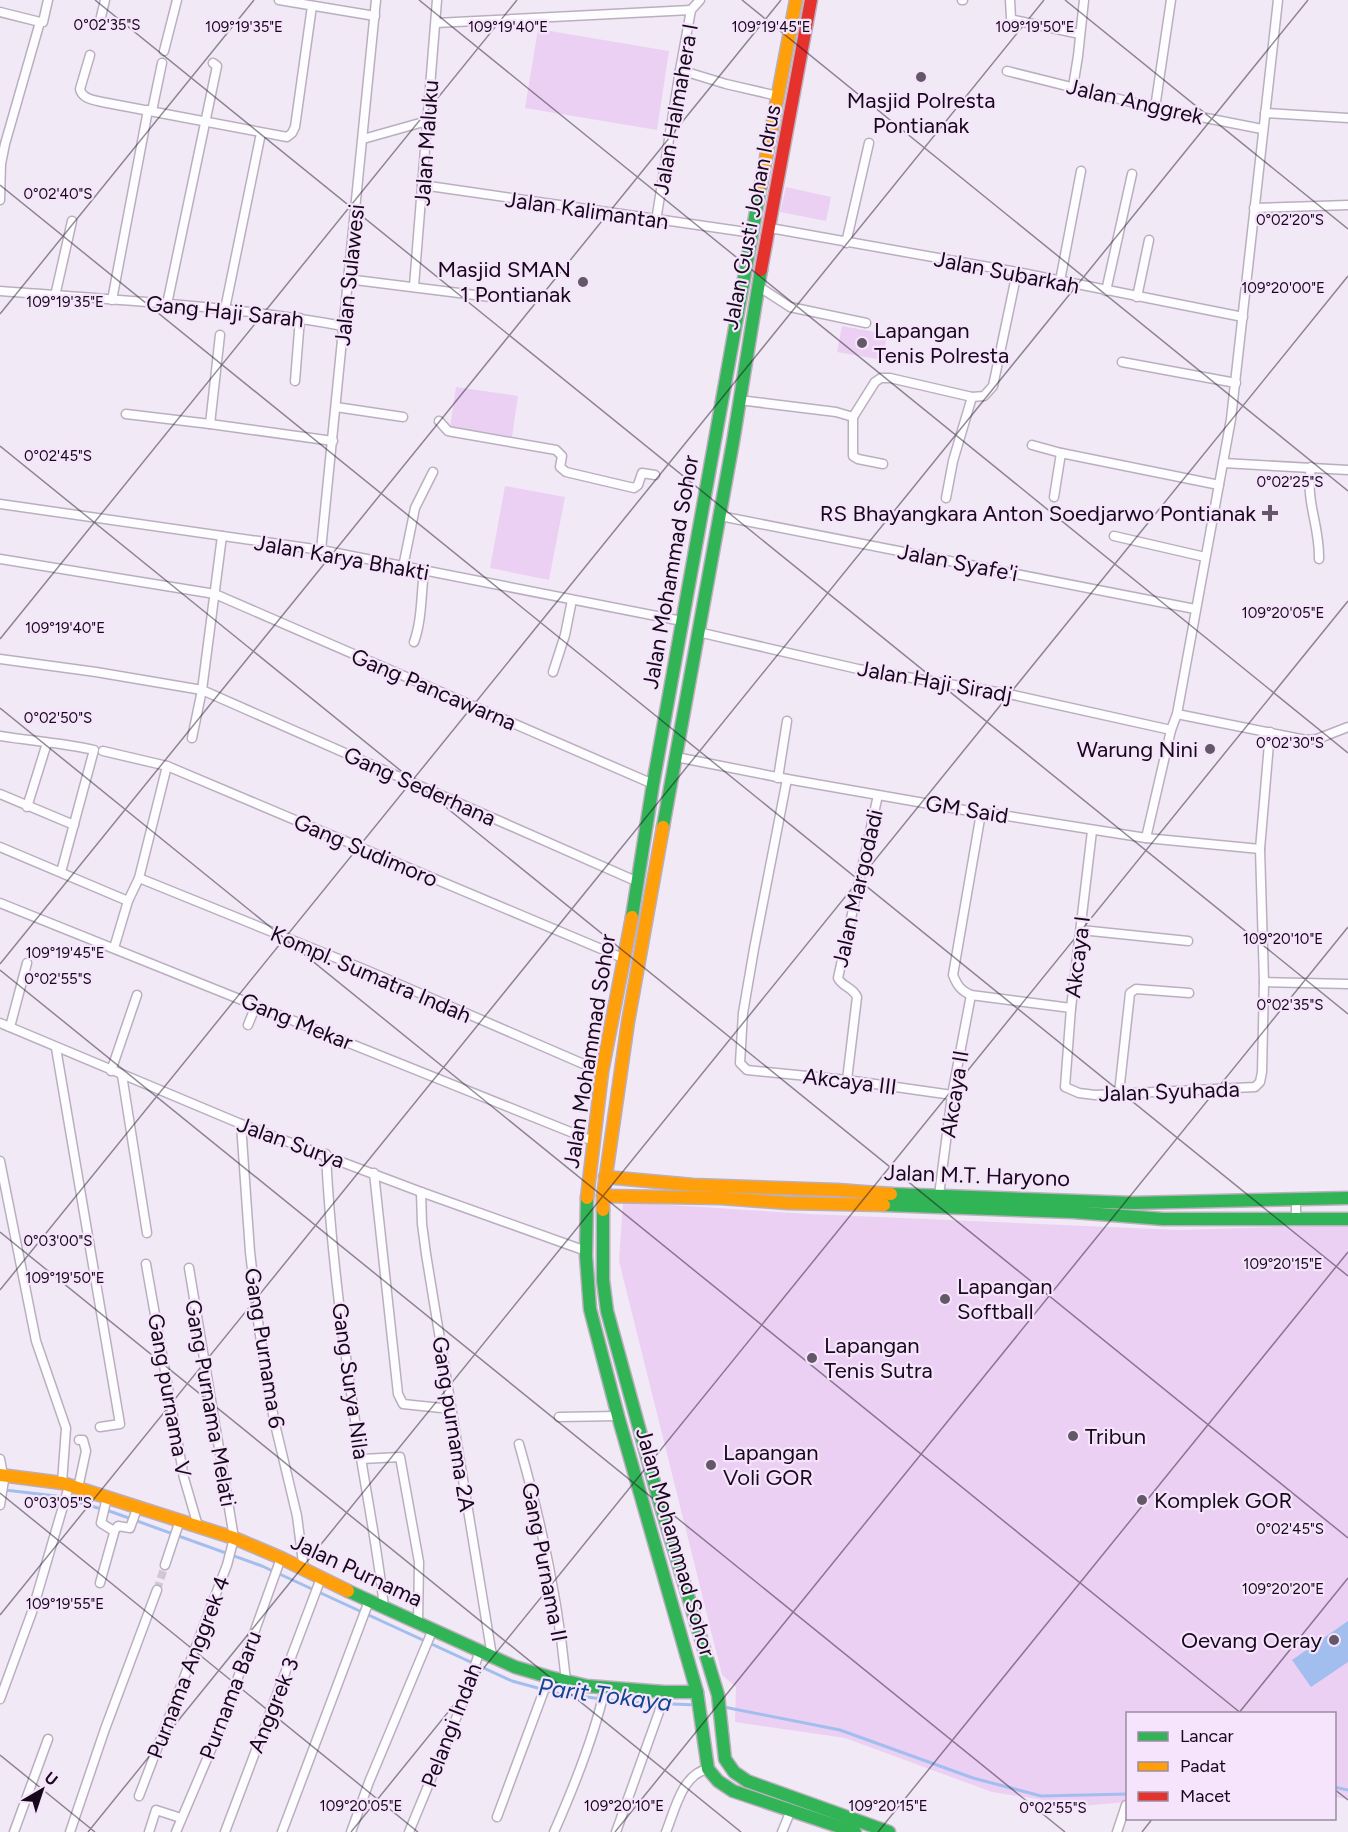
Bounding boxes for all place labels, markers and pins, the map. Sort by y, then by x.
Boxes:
marker: Masjid Polresta Pontianak [914,70,928,84]
place label: Masjid Polresta Pontianak [847,87,995,139]
place label: Masjid SMAN 1 Pontianak [438,256,571,308]
marker: Masjid SMAN 1 Pontianak [576,275,590,289]
place label: Lapangan Tenis Polresta [874,317,1009,369]
marker: Lapangan Tenis Polresta [855,336,869,350]
place label: RS Bhayangkara Anton Soedjarwo Pontianak [820,500,1256,527]
marker: RS Bhayangkara Anton Soedjarwo Pontianak [1261,504,1279,522]
place label: Warung Nini [1077,736,1198,763]
marker: Warung Nini [1203,742,1217,756]
place label: Lapangan Softball [957,1273,1053,1325]
marker: Lapangan Softball [938,1292,952,1306]
place label: Lapangan Tenis Sutra [824,1332,933,1384]
marker: Lapangan Tenis Sutra [805,1351,819,1365]
place label: Tribun [1085,1423,1146,1450]
marker: Tribun [1066,1429,1080,1443]
place label: Lapangan Voli GOR [723,1439,819,1491]
marker: Lapangan Voli GOR [704,1458,718,1472]
place label: Komplek GOR [1154,1487,1292,1514]
marker: Komplek GOR [1135,1493,1149,1507]
place label: Oevang Oeray [1181,1627,1322,1654]
marker: Oevang Oeray [1327,1633,1341,1647]

